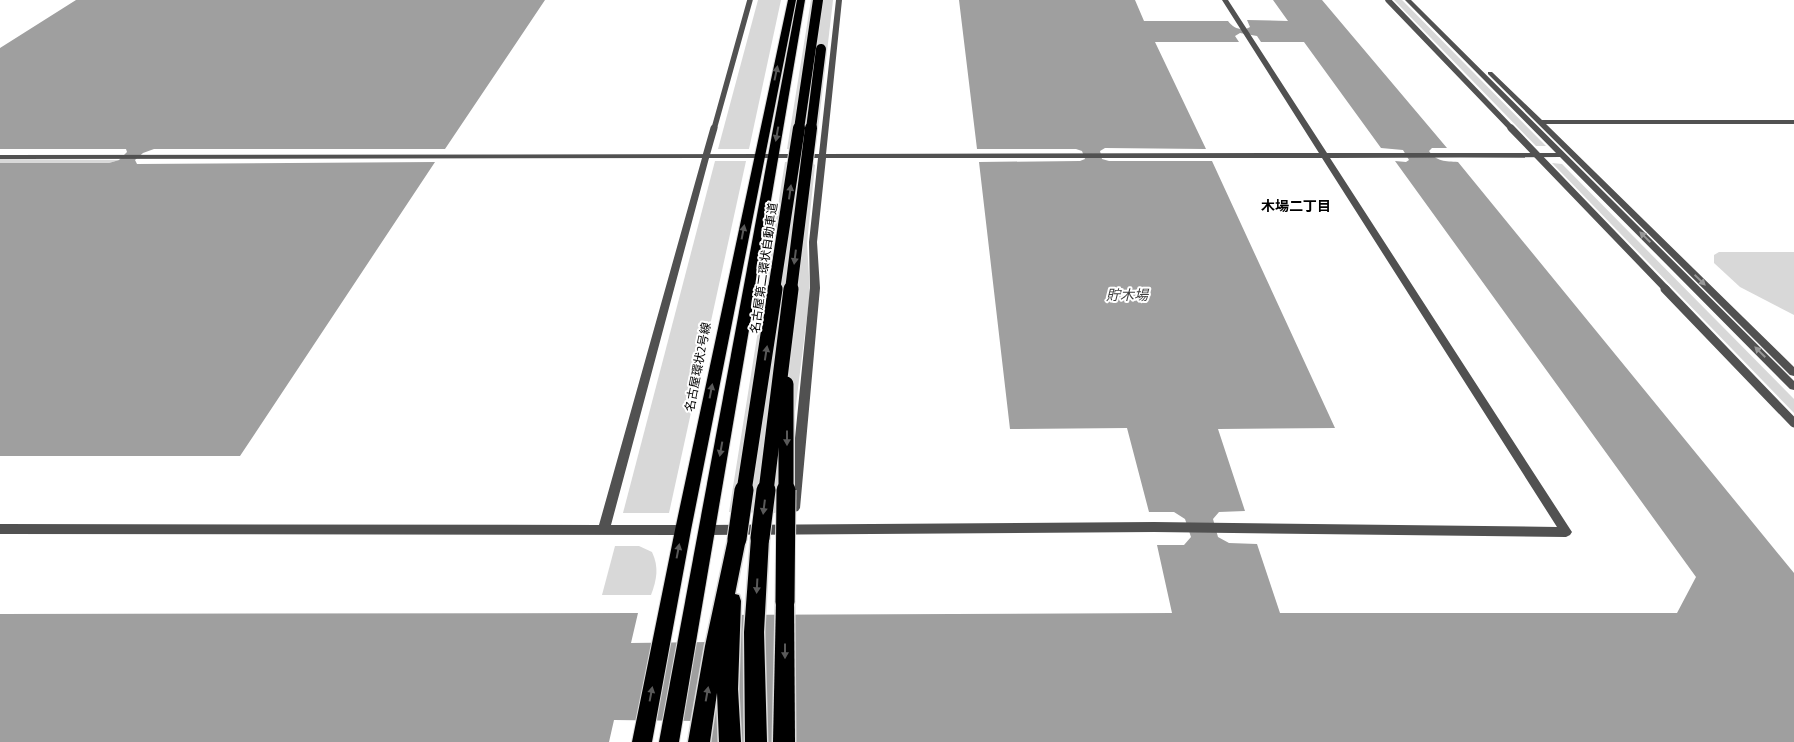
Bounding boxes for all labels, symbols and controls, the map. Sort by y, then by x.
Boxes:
one-way arrow [772,66,780,81]
one-way arrow [773,126,781,142]
one-way arrow [786,184,794,200]
district label: 木場二丁目 [1261,197,1331,215]
street label: 名古屋第二環状自動車道 [747,202,780,334]
one-way arrow [739,225,747,240]
one-way arrow [1639,232,1651,244]
one-way arrow [791,249,799,265]
one-way arrow [1694,274,1706,286]
water label: 貯木場 [1106,286,1150,304]
street label: 名古屋環状2号線 [682,321,714,413]
one-way arrow [762,345,770,361]
one-way arrow [1754,347,1766,359]
one-way arrow [707,383,715,399]
one-way arrow [783,431,791,447]
one-way arrow [717,442,725,458]
one-way arrow [760,500,768,516]
one-way arrow [675,542,683,558]
one-way arrow [752,578,760,594]
one-way arrow [781,643,789,659]
one-way arrow [647,686,655,702]
one-way arrow [703,686,711,702]

